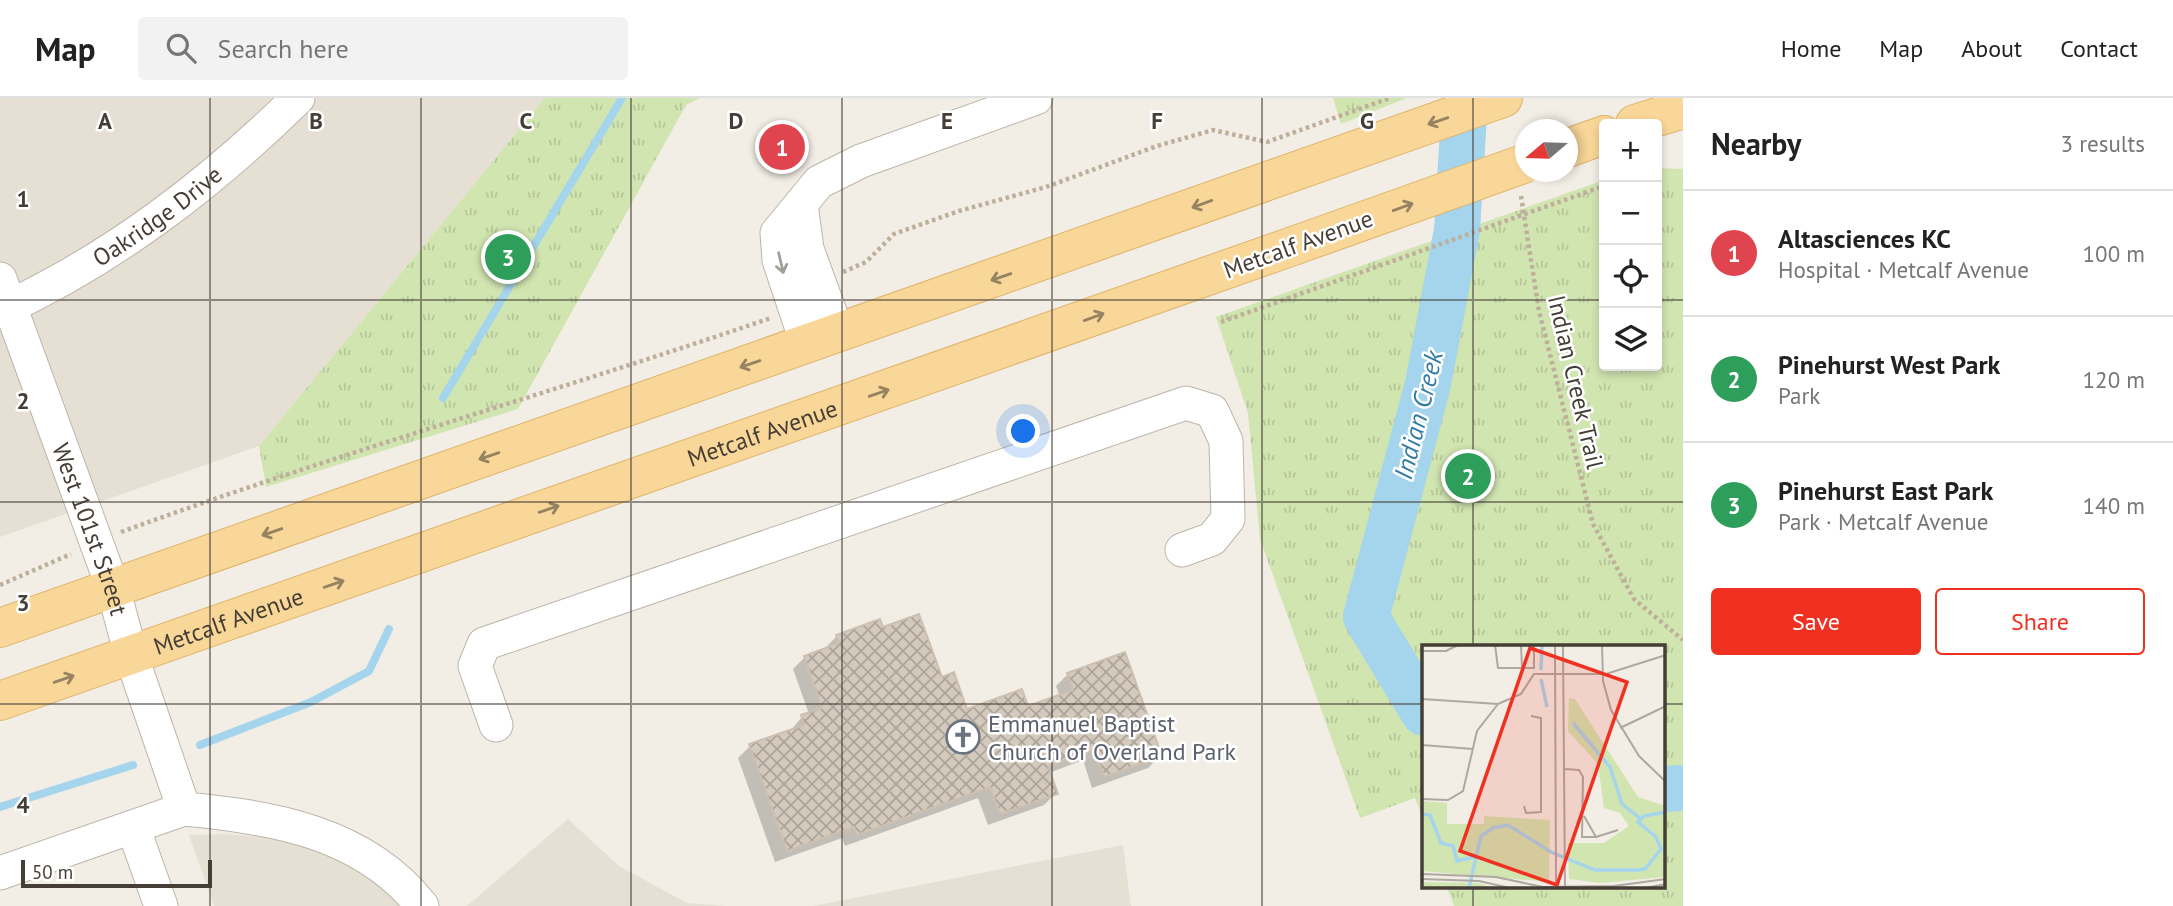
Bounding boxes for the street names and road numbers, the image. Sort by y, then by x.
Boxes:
street label: Oakridge Drive [87,159,228,273]
street label: Metcalf Avenue [1219,203,1377,285]
street label: Indian Creek Trail [1541,292,1611,472]
street label: Metcalf Avenue [683,392,841,473]
street label: West 101st Street [46,438,135,619]
street label: Metcalf Avenue [149,580,308,661]

